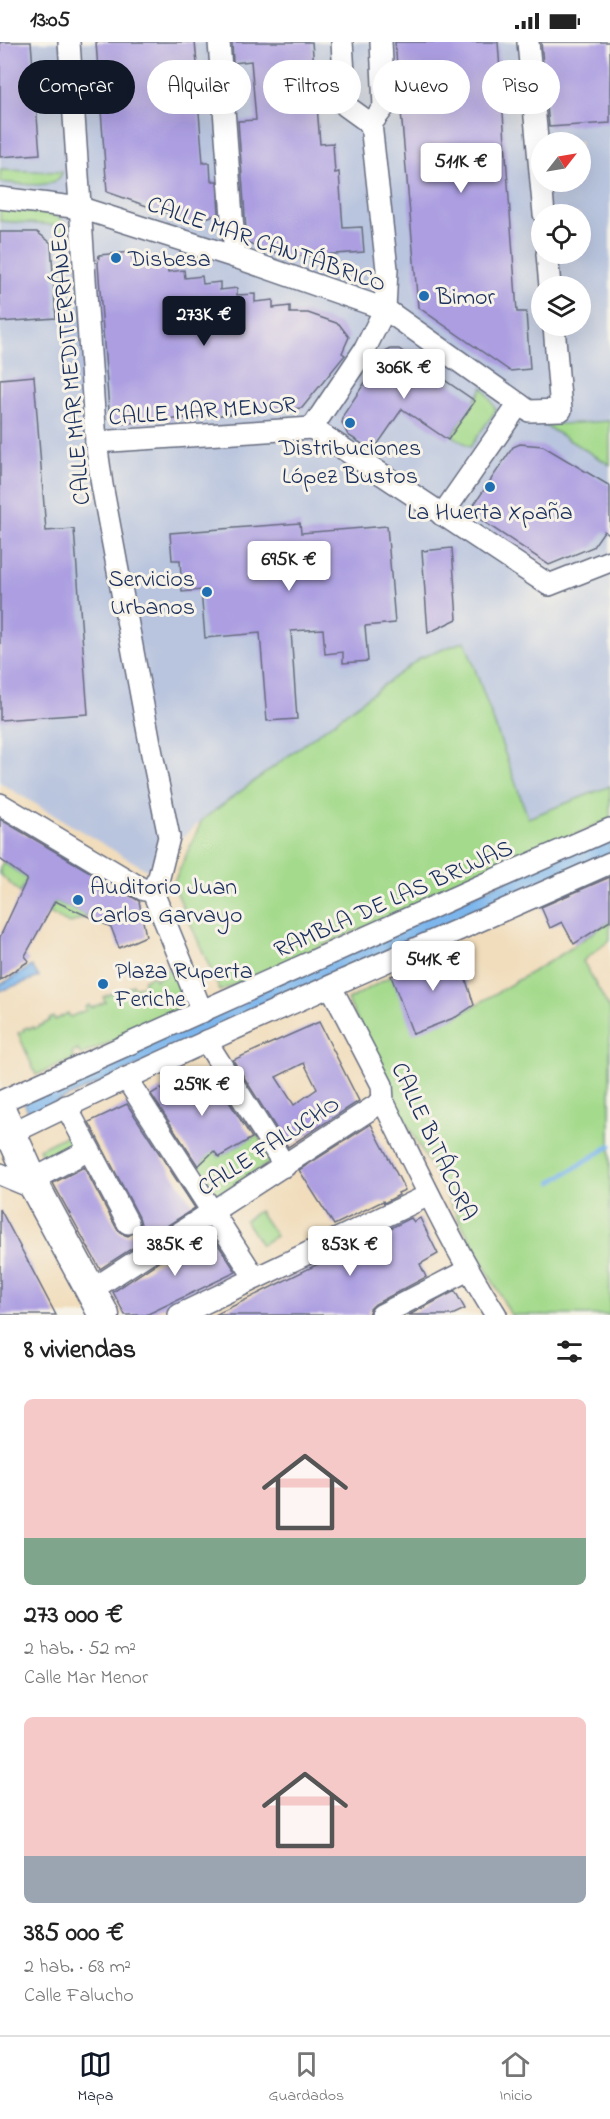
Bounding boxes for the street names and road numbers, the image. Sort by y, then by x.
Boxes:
street label: CALLE MAR CANTÁBRICO [142,188,390,303]
street label: CALLE MAR MEDITERRÁNEO [42,221,101,506]
street label: CALLE MAR MENOR [107,388,298,437]
street label: RAMBLA DE LAS BRUJAS [269,832,519,969]
street label: CALLE BITÁCORA [381,1057,485,1227]
street label: CALLE FALUCHO [191,1088,347,1206]

